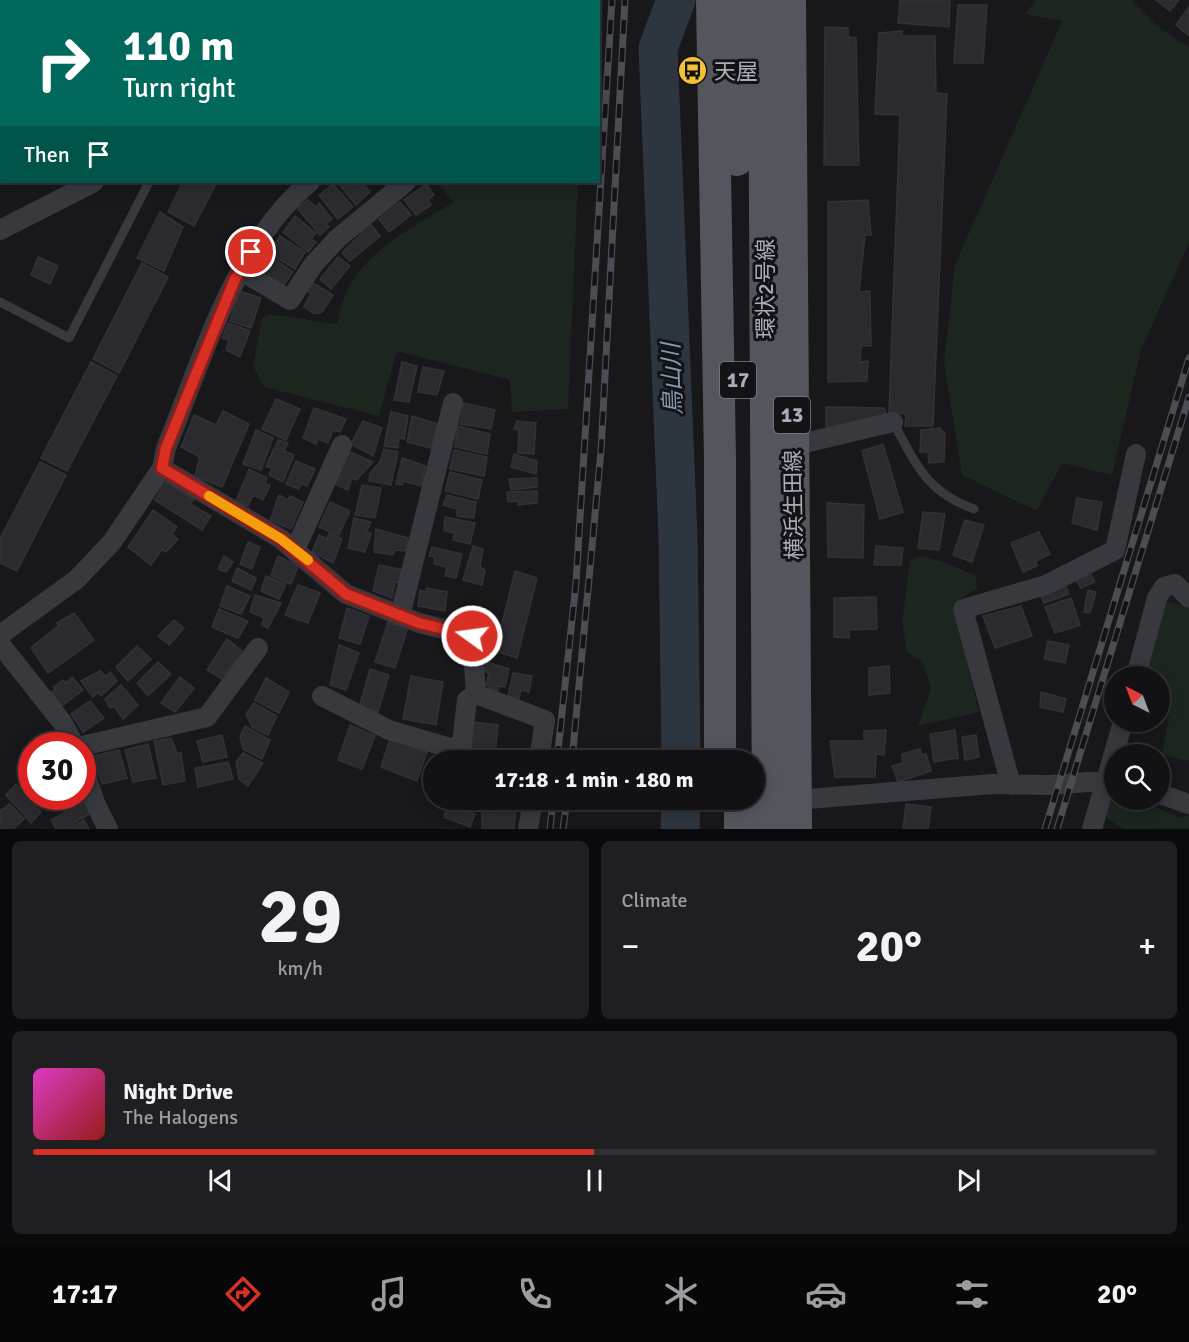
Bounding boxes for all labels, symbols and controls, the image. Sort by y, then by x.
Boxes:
text: 110 m [123,21,234,72]
icon: right [24,24,102,102]
bus stop icon: 天屋 [677,55,709,87]
place label: 天屋 [714,58,758,85]
text: Turn right [123,72,236,105]
icon: arrive [82,138,115,171]
text: Then [24,141,70,168]
pin [225,226,276,277]
icon: arrive [234,235,267,268]
street label: 環状2号線 [752,239,779,339]
water label: 鳥山川 [656,340,688,416]
road number: 17 [720,362,756,398]
road number: 13 [774,397,810,433]
street label: 横浜生田線 [779,450,808,560]
position arrow [440,604,504,668]
north arrow [1104,666,1170,732]
map controls [1104,666,1170,810]
speed limit sign: 30 [18,732,96,810]
button: search [1104,744,1170,810]
text: 17:18 · 1 min · 180 m [494,766,694,793]
text: 29 [258,869,342,965]
text: Climate [622,888,687,913]
text: 20° [855,919,922,974]
text: − [622,926,639,967]
text: + [1138,926,1156,967]
text: km/h [278,956,323,981]
text: Night Drive [123,1078,233,1105]
text: The Halogens [123,1105,238,1130]
icon: previous [204,1164,237,1197]
icon: pause [578,1164,611,1197]
icon: next [952,1164,985,1197]
icon: directions [222,1273,264,1315]
icon: music [368,1273,410,1315]
icon: phone [514,1273,556,1315]
icon: climate [660,1273,702,1315]
icon: car [805,1273,847,1315]
icon: filters [951,1273,993,1315]
text: 17:17 [52,1278,118,1311]
text: 20° [1097,1278,1137,1311]

